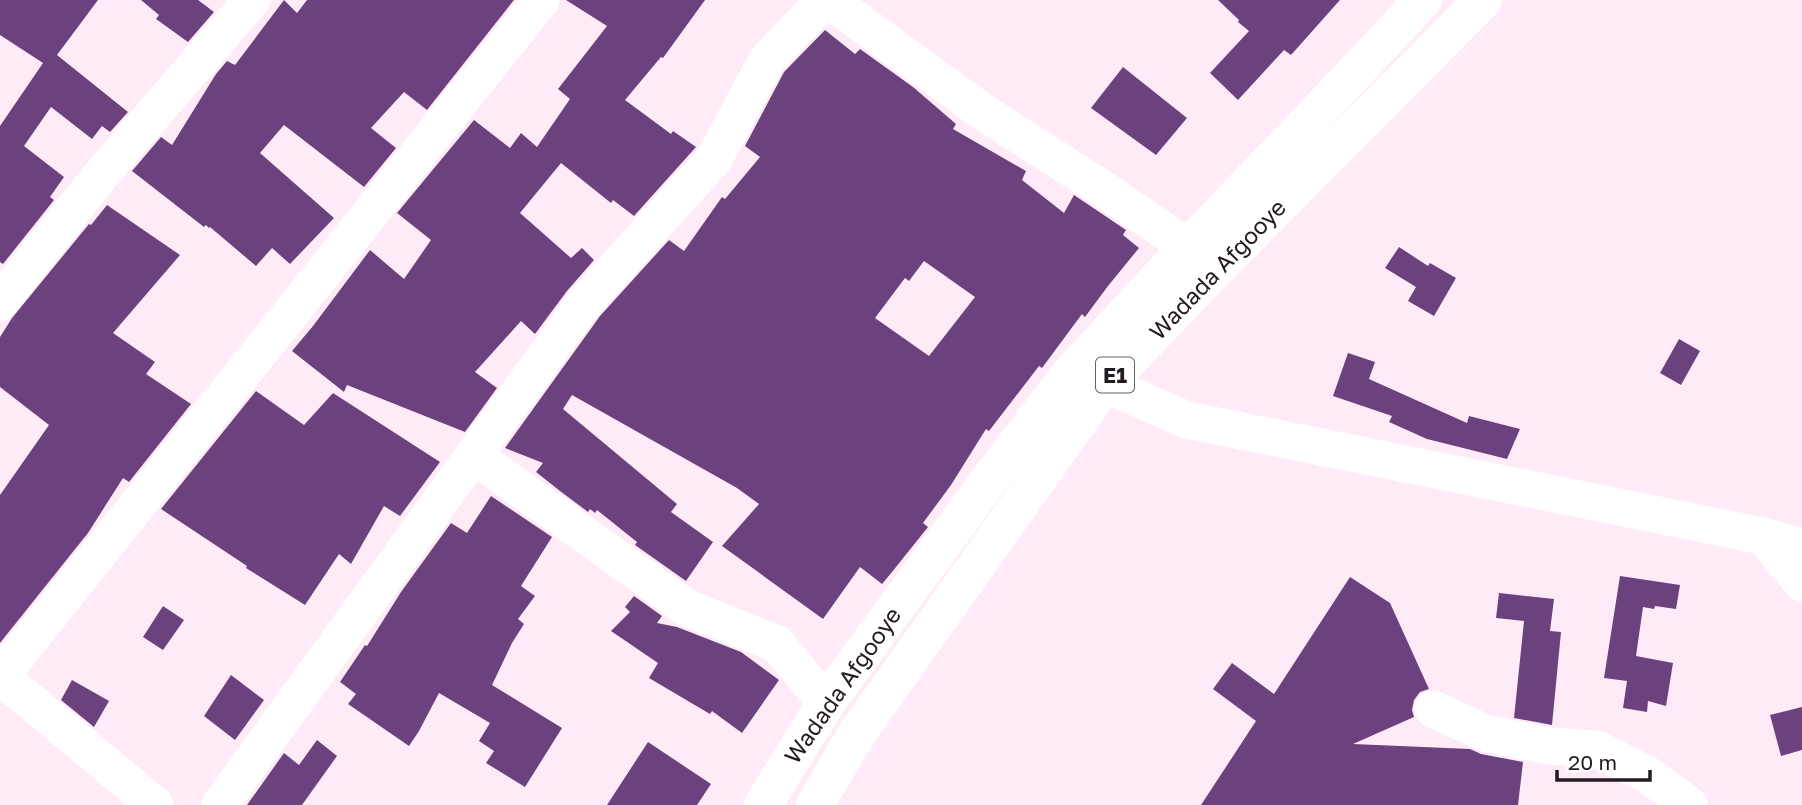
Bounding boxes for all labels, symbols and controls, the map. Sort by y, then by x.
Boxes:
street label: Wadada Afgooye [1143,193,1291,345]
road number: E1 [1096,358,1134,392]
street label: Wadada Afgooye [778,601,906,769]
scale bar [1557,738,1650,782]
text: 20 m [1568,749,1617,775]

